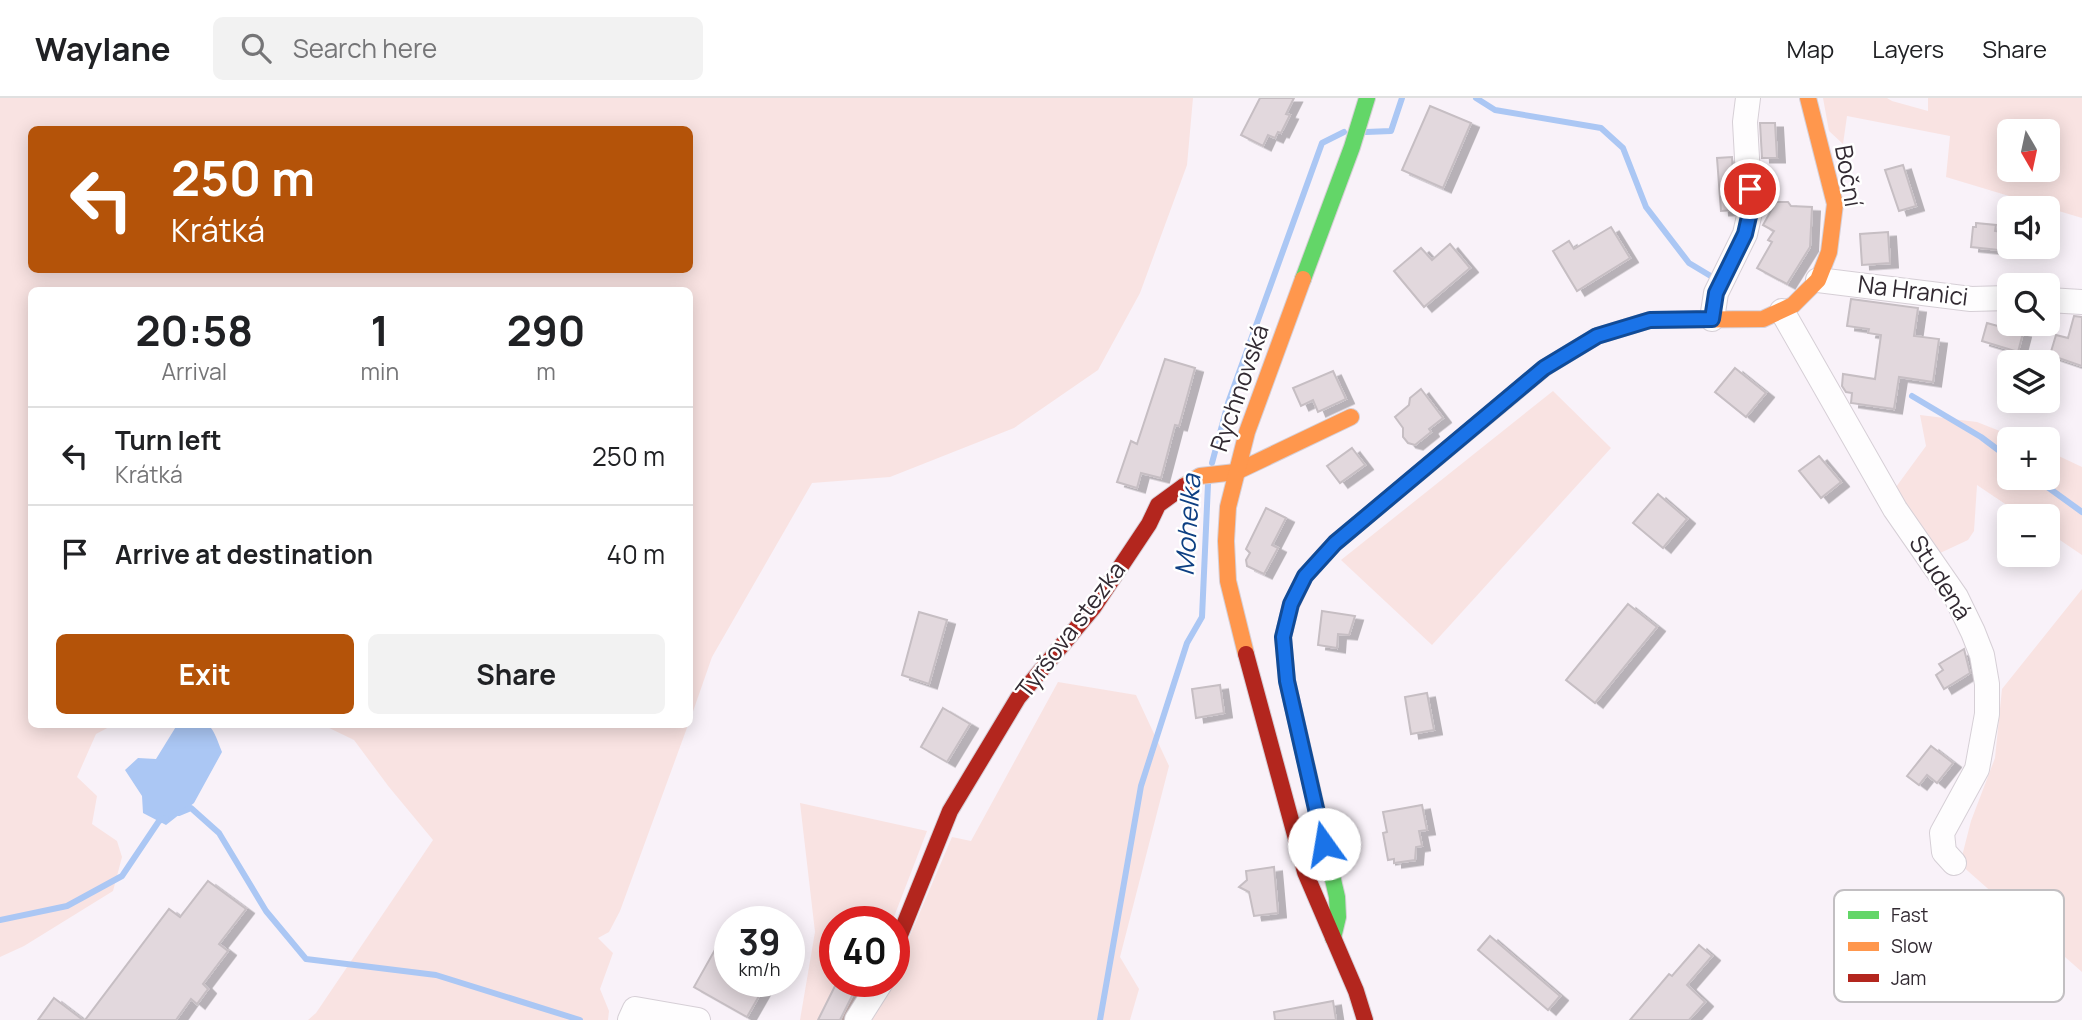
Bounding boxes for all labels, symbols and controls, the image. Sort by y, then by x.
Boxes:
search box [213,17,703,80]
text: Waylane [35,26,171,71]
icon: search [237,29,275,67]
text: Search here [293,30,437,66]
text: Map [1787,32,1834,65]
text: Layers [1872,32,1944,65]
text: Share [1982,32,2047,65]
north arrow [1997,119,2060,182]
map controls [1997,119,2060,567]
street label: Boční [1828,142,1871,210]
text: 250 m [171,144,315,211]
icon: left [56,154,147,245]
pin [1720,159,1780,219]
icon: arrive [1731,170,1769,208]
button: sound [1997,196,2060,259]
text: Krátká [171,208,265,252]
street label: Na Hranici [1856,266,1970,313]
button: search [1997,273,2060,336]
text: 20:58 [136,301,253,359]
text: 1 [371,301,389,359]
text: 290 [507,301,585,359]
street label: Rychnovská [1201,320,1276,455]
button: layers [1997,350,2060,413]
text: Arrival [161,355,227,387]
text: min [361,355,399,387]
text: m [536,355,556,387]
text: Turn left [115,422,222,458]
button: + [1997,427,2060,490]
icon: left [56,437,94,475]
text: 250 m [592,438,665,474]
text: Krátká [115,458,183,490]
water label: Mohelka [1166,472,1209,577]
button: − [1997,504,2060,567]
street label: Studená [1902,529,1980,626]
icon: arrive [56,535,94,573]
text: Arrive at destination [115,536,373,572]
text: 40 m [607,536,665,572]
street label: Tyršova stezka [1008,554,1132,704]
button: Exit [56,634,354,714]
button: Share [368,634,665,714]
position arrow [1287,807,1361,881]
legend [1834,890,2064,1002]
text: Fast [1891,902,1928,928]
speed limit sign: 40 [819,906,910,997]
text: 39 [738,918,781,966]
text: Slow [1891,933,1933,959]
text: km/h [739,957,780,981]
text: Jam [1891,965,1926,991]

